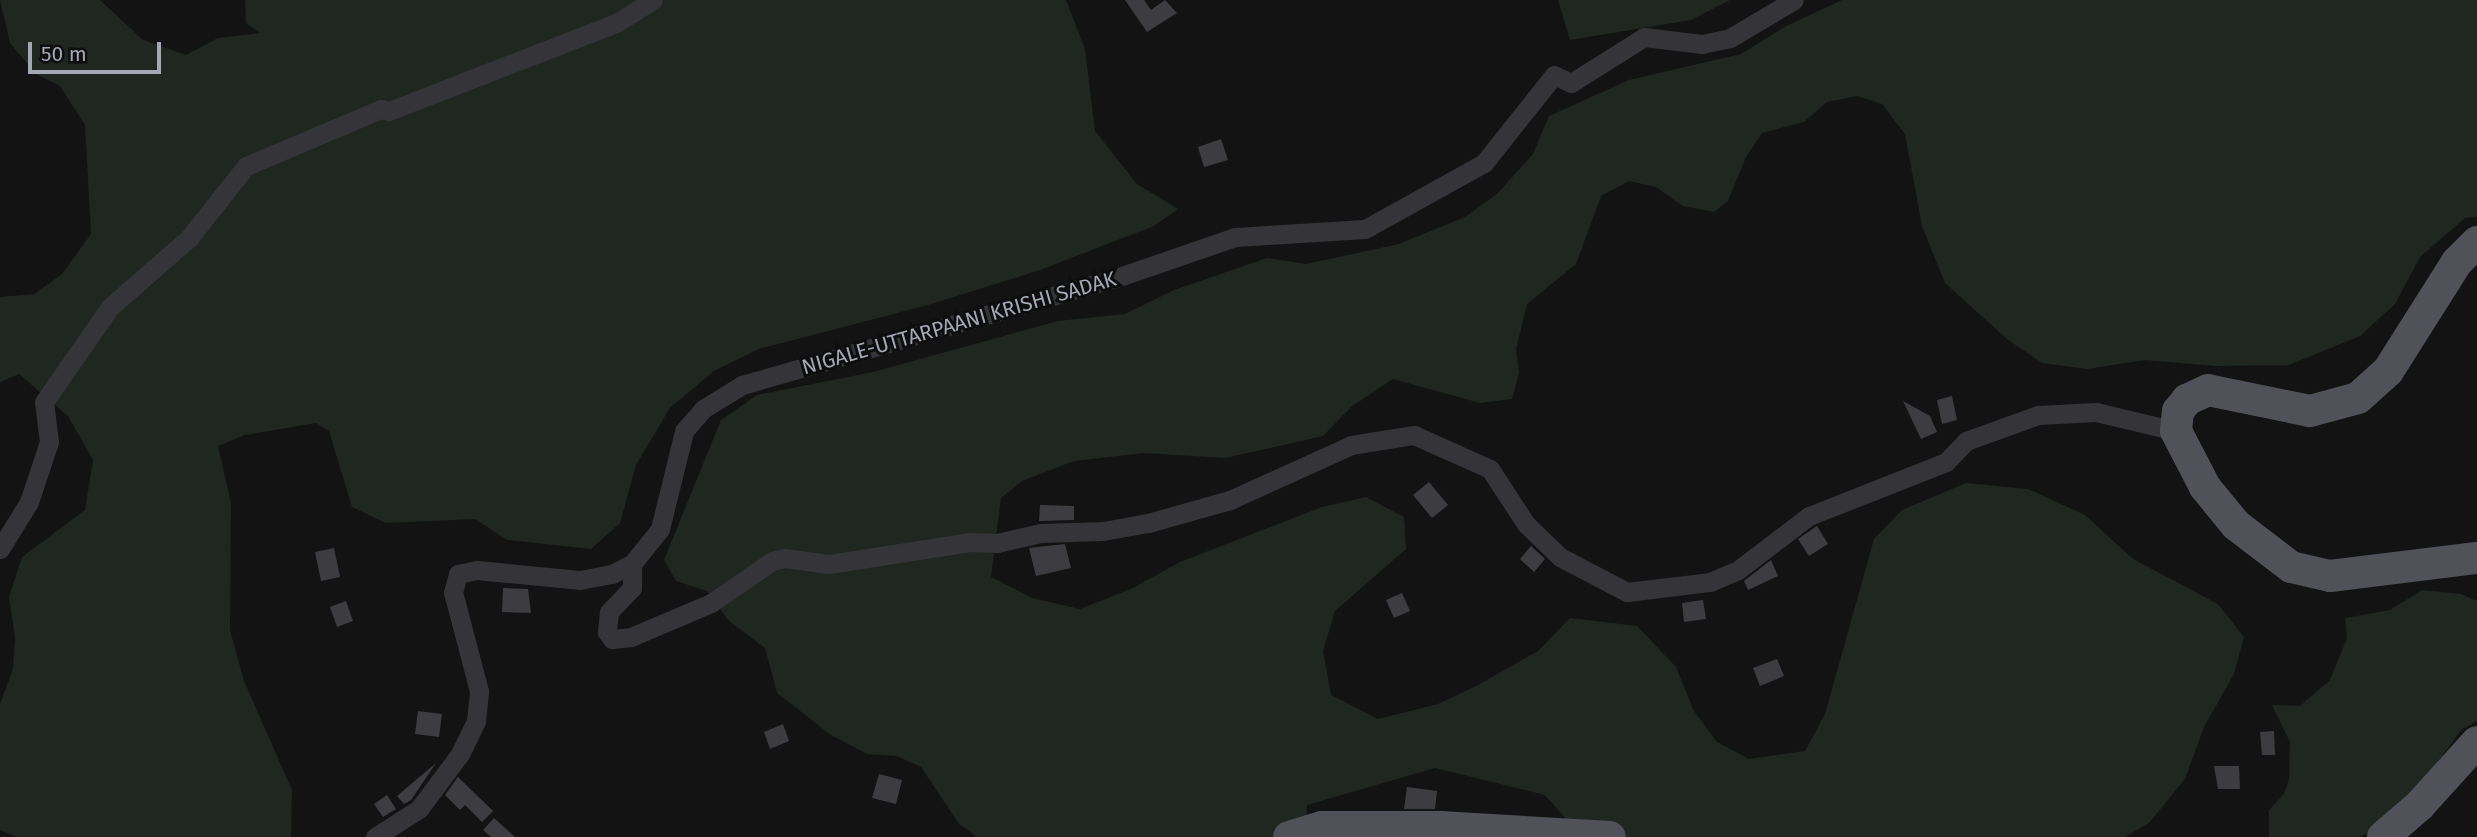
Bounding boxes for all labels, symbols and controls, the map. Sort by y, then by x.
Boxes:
scale bar [32,28,164,72]
text: 50 m [41,41,87,67]
street label: NIGALE-UTTARPAANI KRISHI SADAK [799,266,1119,380]

